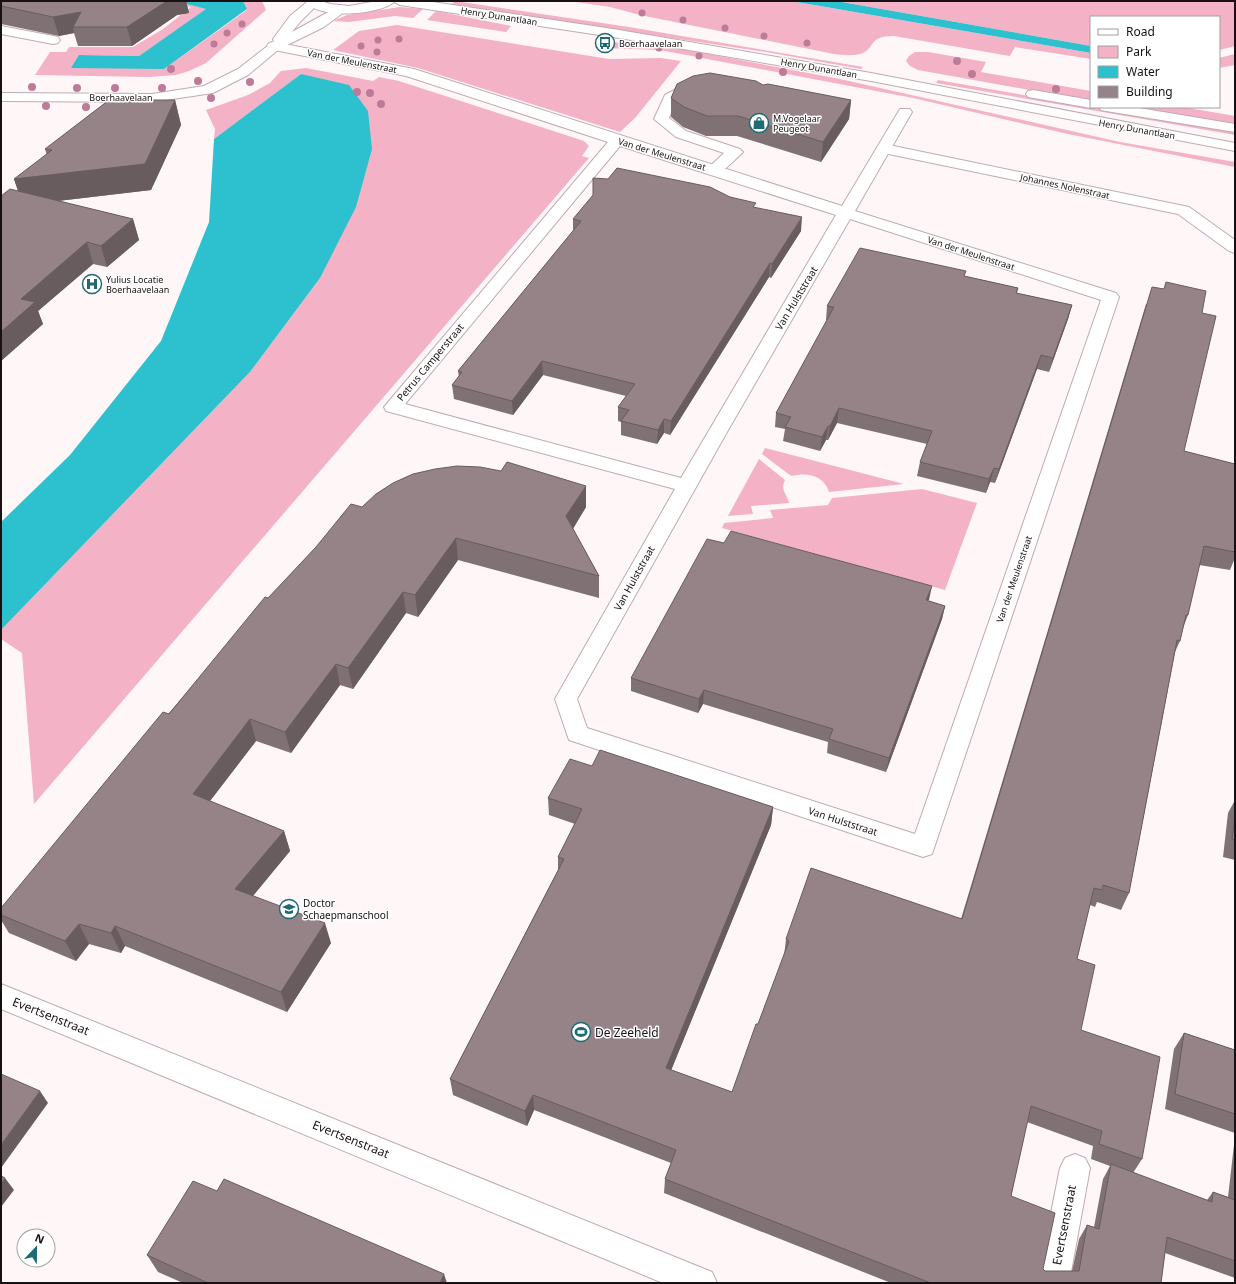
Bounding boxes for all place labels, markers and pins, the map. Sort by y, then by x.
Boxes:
bus stop icon: Boerhaavelaan [594,32,616,54]
place label: Boerhaavelaan [619,37,682,50]
shop icon: M.Vogelaar Peugeot [748,112,770,134]
place label: M.Vogelaar Peugeot [773,112,821,135]
hospital icon: Yulius Locatie Boerhaavelaan [81,273,103,295]
place label: Yulius Locatie Boerhaavelaan [106,273,169,296]
place label: Doctor Schaepmanschool [303,896,388,922]
school or university icon: Doctor Schaepmanschool [278,898,300,920]
sports icon: De Zeeheld [570,1021,592,1043]
place label: De Zeeheld [595,1024,659,1041]

